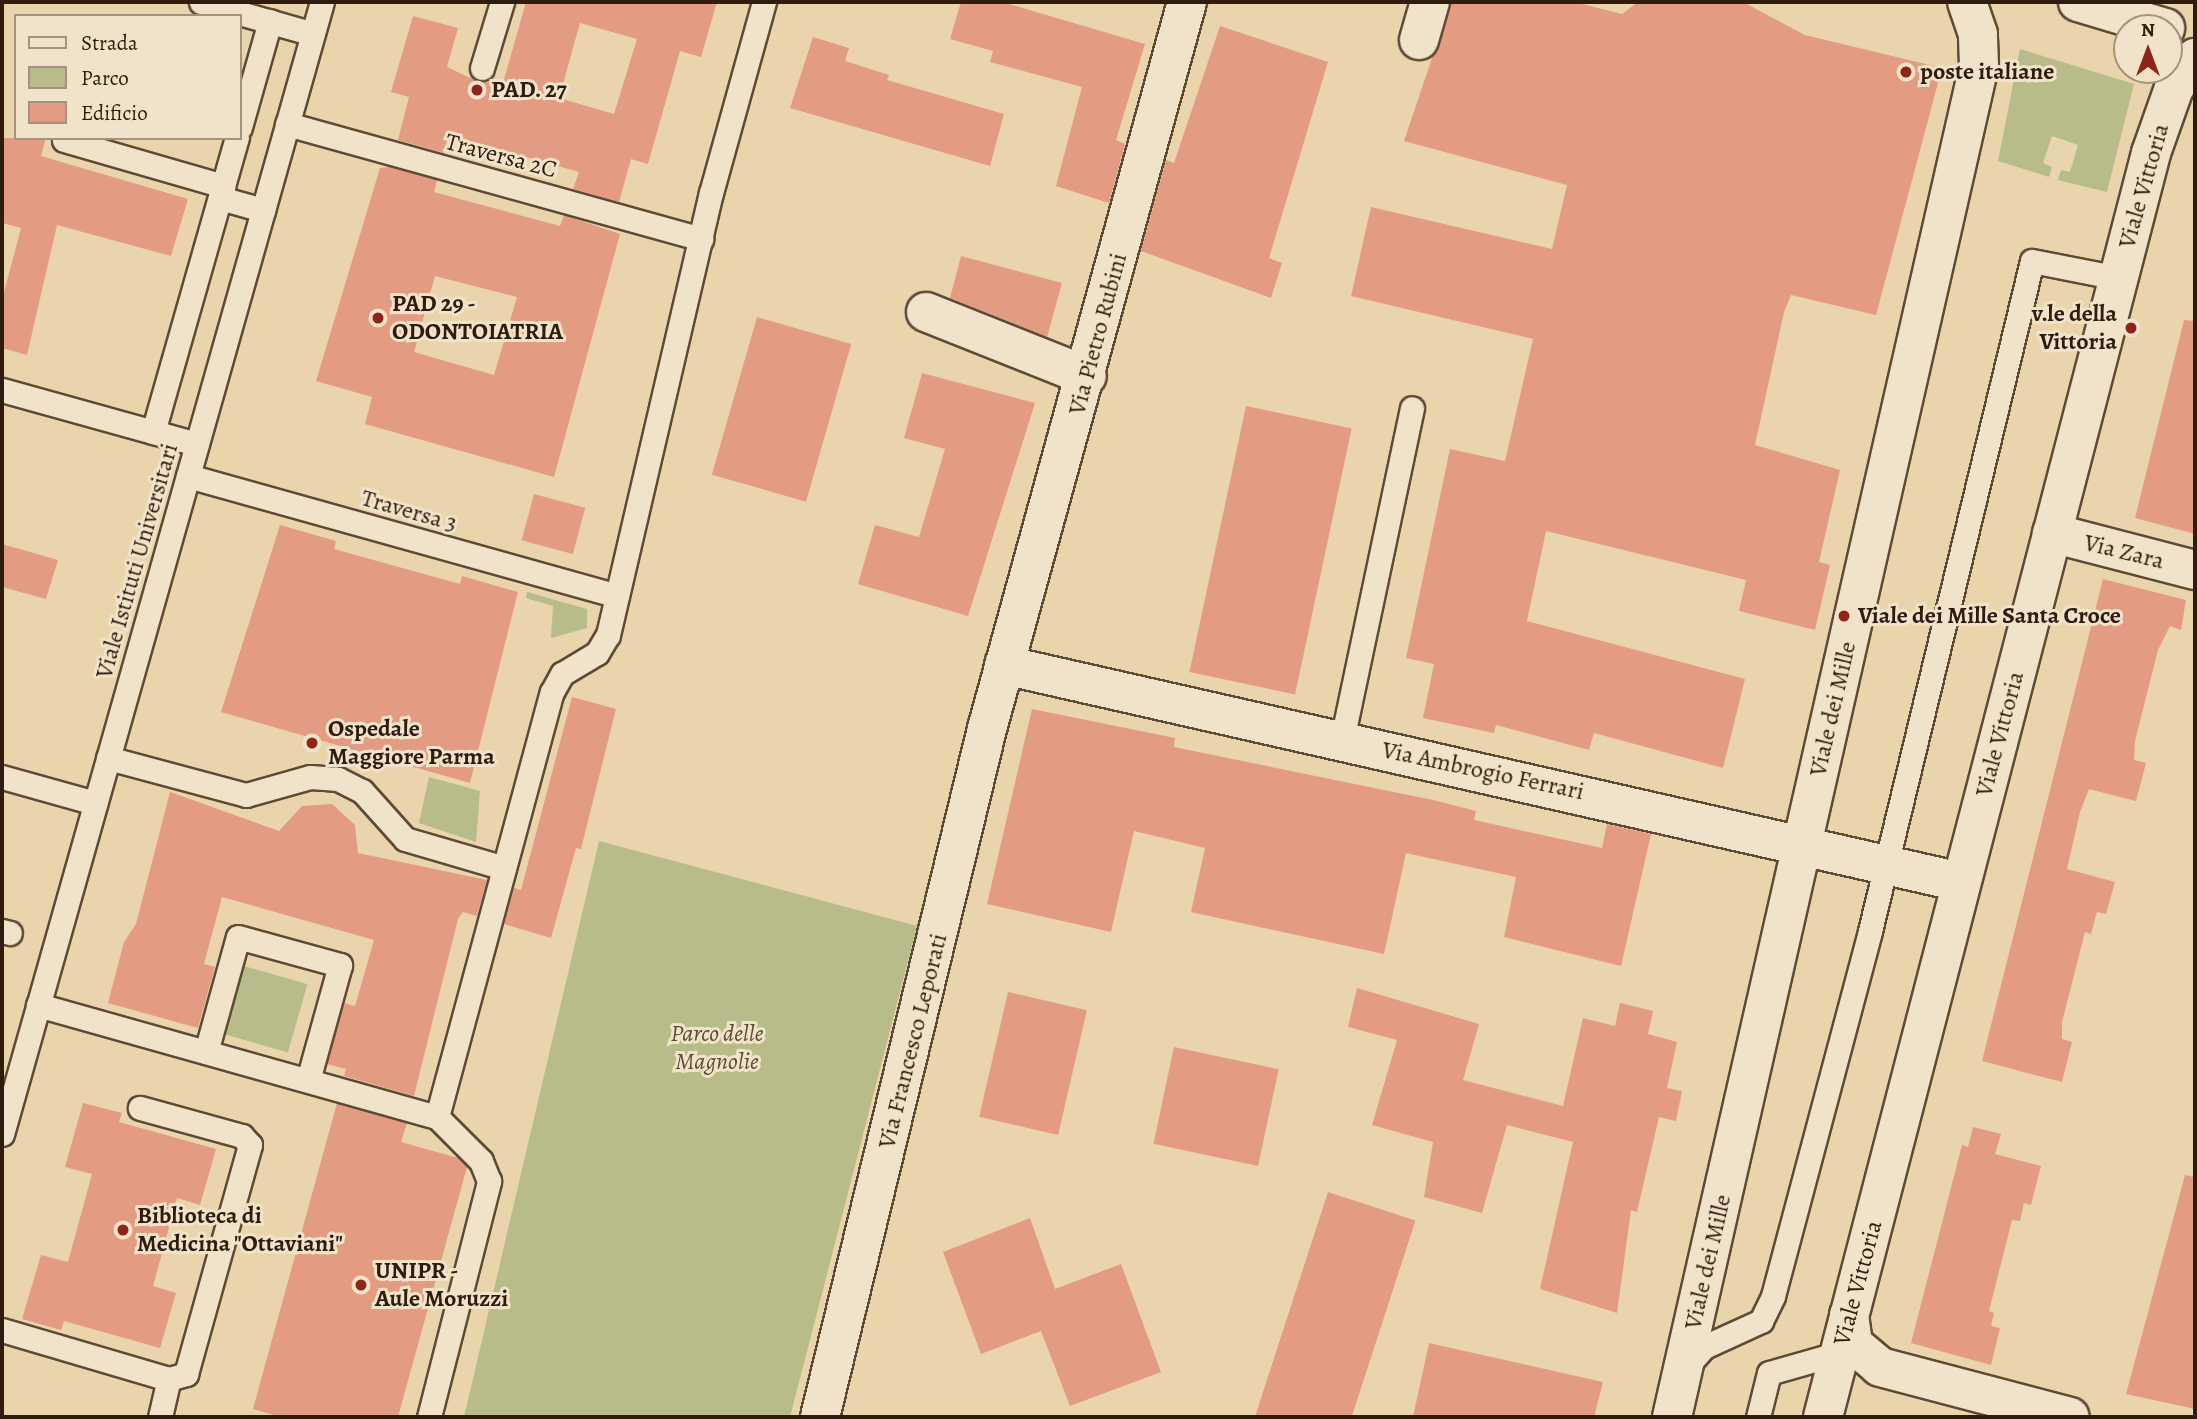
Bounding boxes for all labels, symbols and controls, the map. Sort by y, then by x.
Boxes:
legend [14,14,242,140]
north arrow [2113,14,2183,84]
text: N [2141,17,2155,43]
text: Strada [81,29,138,57]
place label: poste italiane [1920,58,2054,86]
text: Parco [81,64,129,92]
marker: poste italiane [1898,64,1914,80]
place label: PAD. 27 [491,76,567,104]
marker: PAD. 27 [469,82,485,98]
text: Edificio [81,99,148,127]
street label: Viale Vittoria [2112,120,2176,252]
street label: Traversa 2C [442,127,560,185]
street label: Via Pietro Rubini [1063,250,1133,418]
place label: PAD 29 - ODONTOIATRIA [392,290,563,346]
place label: v.le della Vittoria [2032,300,2117,356]
marker: PAD 29 - ODONTOIATRIA [370,310,386,326]
marker: v.le della Vittoria [2123,320,2139,336]
street label: Viale Istituti Universitari [90,440,184,682]
street label: Traversa 3 [358,484,460,538]
street label: Via Zara [2081,528,2167,576]
place label: Viale dei Mille Santa Croce [1858,602,2121,630]
marker: Viale dei Mille Santa Croce [1836,608,1852,624]
street label: Viale dei Mille [1804,639,1862,779]
street label: Viale Vittoria [1969,668,2031,800]
place label: Ospedale Maggiore Parma [328,715,495,771]
marker: Ospedale Maggiore Parma [302,733,322,753]
street label: Via Ambrogio Ferrari [1379,736,1587,806]
street label: Via Francesco Leporati [872,931,954,1151]
park label: Parco delle Magnolie [671,1020,763,1076]
street label: Viale dei Mille [1679,1192,1737,1332]
place label: Biblioteca di Medicina "Ottaviani" [137,1202,343,1258]
street label: Viale Vittoria [1827,1217,1889,1349]
marker: Biblioteca di Medicina "Ottaviani" [115,1222,131,1238]
place label: UNIPR - Aule Moruzzi [375,1257,508,1313]
marker: UNIPR - Aule Moruzzi [353,1277,369,1293]

